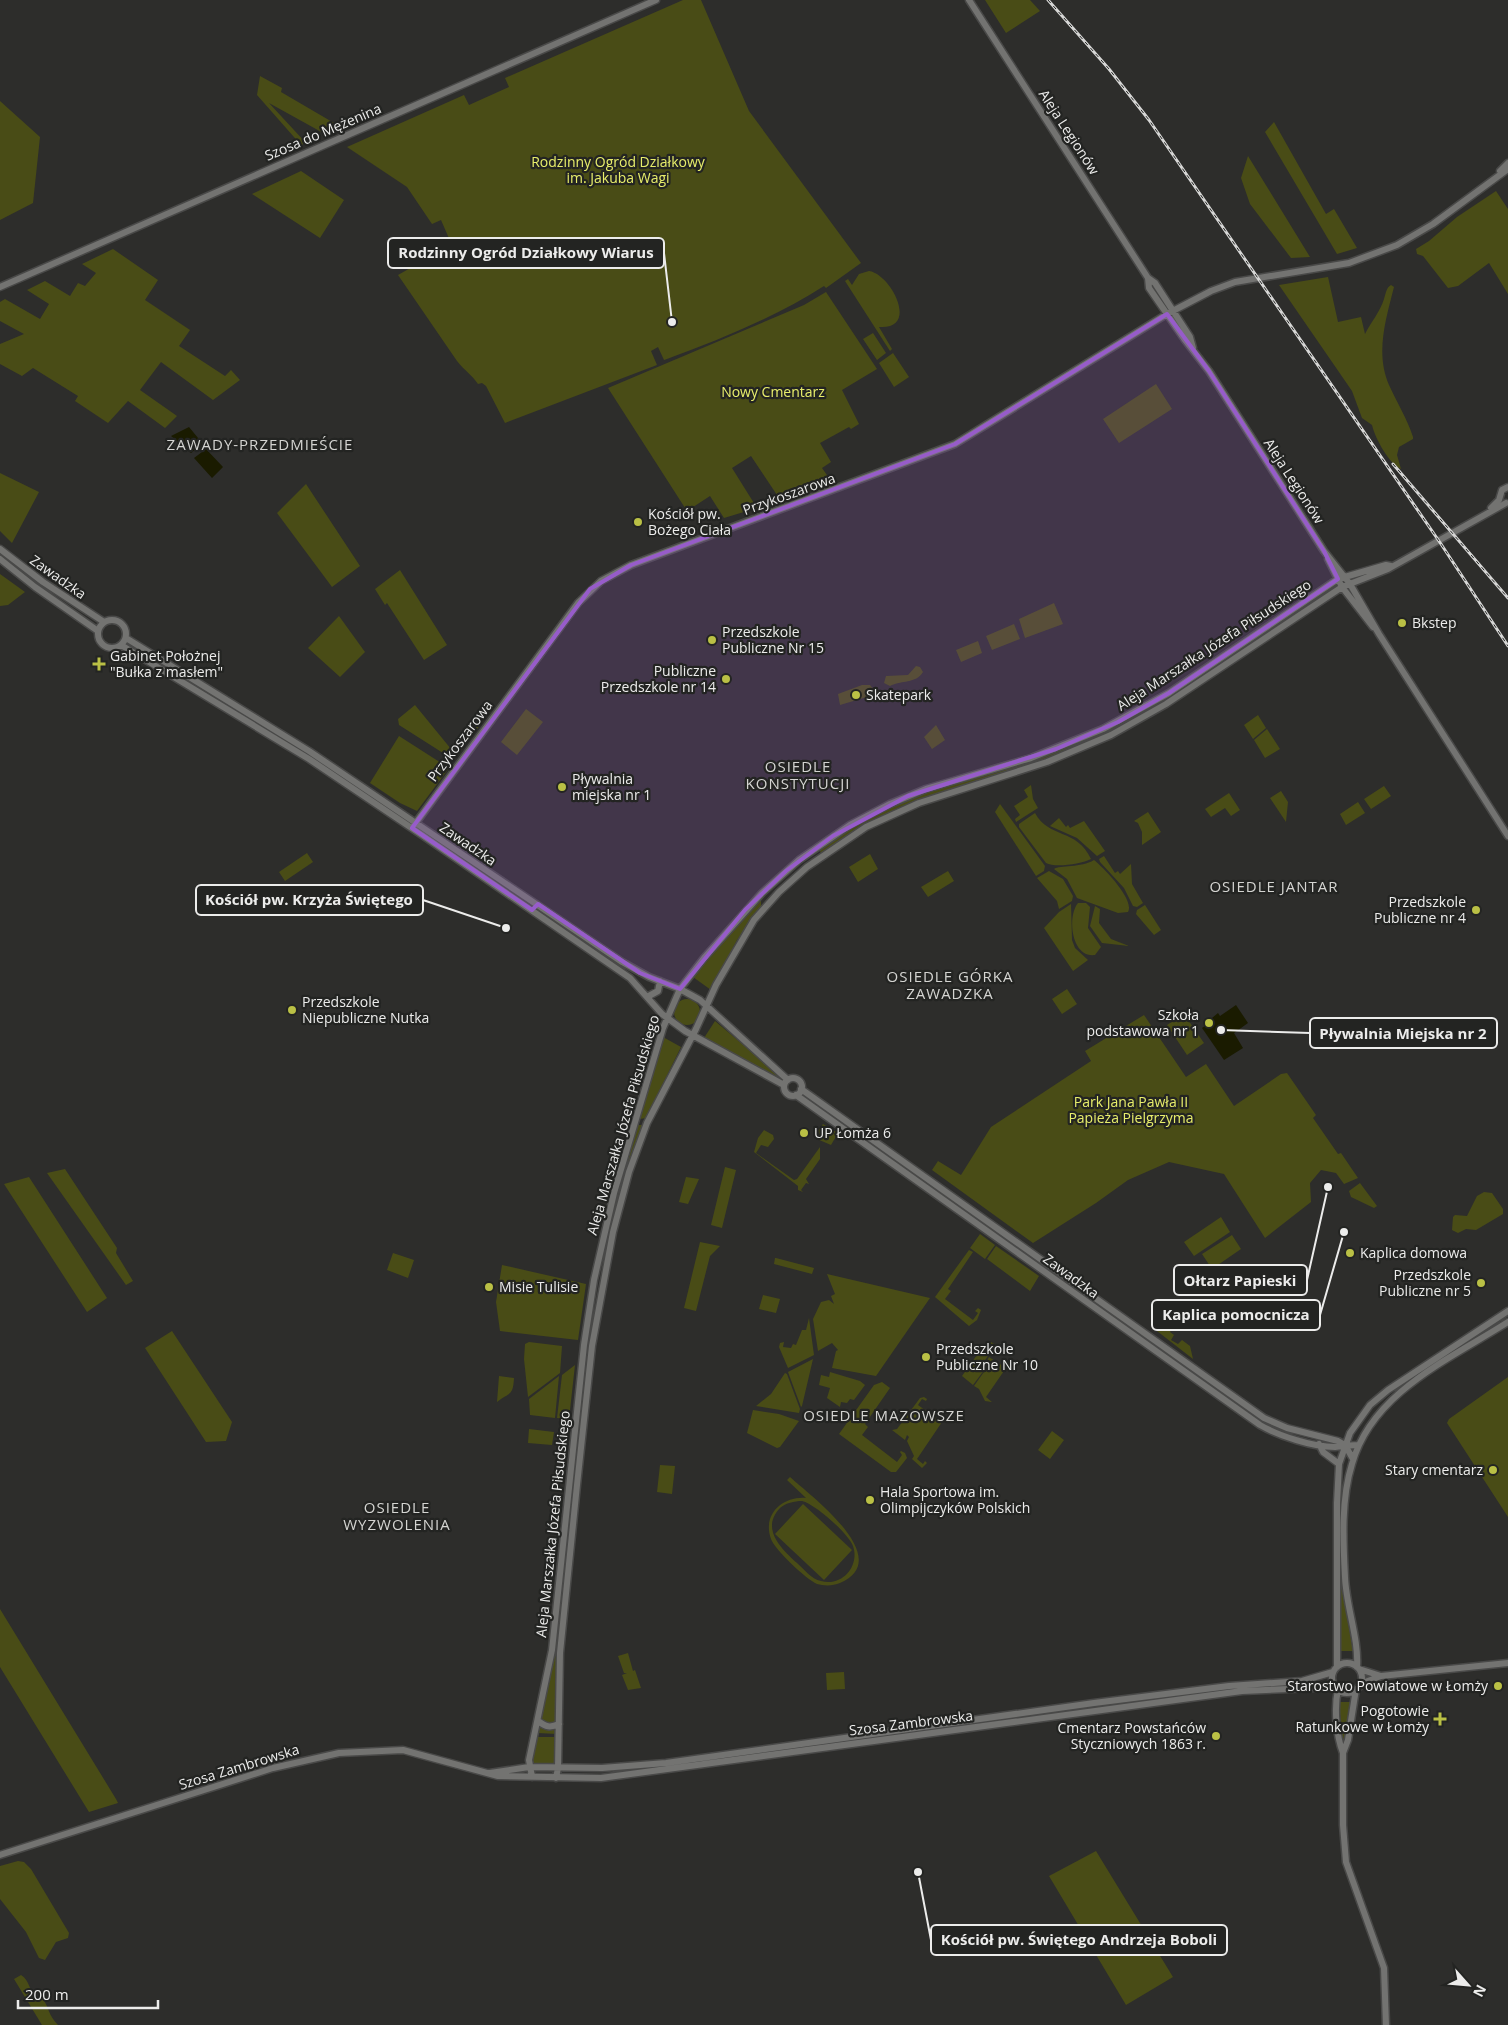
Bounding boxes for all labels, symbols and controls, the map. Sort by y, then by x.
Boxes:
street label: Aleja Legionów [1035,86,1104,178]
street label: Szosa do Mężenina [262,98,384,165]
park label: Rodzinny Ogród Działkowy im. Jakuba Wagi [531,152,706,187]
callout: Rodzinny Ogród Działkowy Wiarus [388,238,664,268]
text: Rodzinny Ogród Działkowy Wiarus [398,242,654,262]
park label: Nowy Cmentarz [721,382,825,401]
district label: ZAWADY-PRZEDMIEŚCIE [167,434,353,454]
street label: Aleja Legionów [1260,435,1329,527]
street label: Przykoszarowa [740,468,838,519]
place label: Kościół pw. Bożego Ciała [648,504,731,539]
marker: Kościół pw. Bożego Ciała [632,516,644,528]
street label: Zawadzka [26,550,90,603]
street label: Aleja Marszałka Józefa Piłsudskiego [1113,574,1315,715]
place label: Bkstep [1412,613,1457,632]
marker: Bkstep [1396,617,1408,629]
place label: Przedszkole Publiczne Nr 15 [722,622,824,657]
marker: Przedszkole Publiczne Nr 15 [706,634,718,646]
place label: Gabinet Położnej "Bułka z masłem" [110,646,223,681]
marker: Gabinet Położnej "Bułka z masłem" [92,657,106,671]
place label: Publiczne Przedszkole nr 14 [601,661,716,696]
marker: Publiczne Przedszkole nr 14 [720,673,732,685]
place label: Skatepark [866,685,932,704]
marker: Skatepark [850,689,862,701]
street label: Przykoszarowa [423,696,496,785]
district label: OSIEDLE KONSTYTUCJI [746,756,850,793]
place label: Pływalnia miejska nr 1 [572,769,651,804]
marker: Pływalnia miejska nr 1 [556,781,568,793]
street label: Zawadzka [436,818,500,870]
district label: OSIEDLE JANTAR [1209,876,1339,896]
callout: Kościół pw. Krzyża Świętego [196,885,423,915]
text: Kościół pw. Krzyża Świętego [205,889,413,909]
place label: Przedszkole Publiczne nr 4 [1374,892,1466,927]
marker: Przedszkole Publiczne nr 4 [1470,904,1482,916]
district label: OSIEDLE GÓRKA ZAWADZKA [887,966,1013,1003]
place label: Przedszkole Niepubliczne Nutka [302,992,429,1027]
marker: Przedszkole Niepubliczne Nutka [286,1004,298,1016]
place label: Szkoła podstawowa nr 1 [1087,1005,1199,1040]
street label: Aleja Marszałka Józefa Piłsudskiego [582,1013,663,1237]
marker: Szkoła podstawowa nr 1 [1203,1017,1215,1029]
callout: Pływalnia Miejska nr 2 [1310,1018,1497,1048]
text: Pływalnia Miejska nr 2 [1319,1023,1487,1043]
park label: Park Jana Pawła II Papieża Pielgrzyma [1068,1092,1194,1127]
place label: UP Łomża 6 [814,1123,891,1142]
marker: UP Łomża 6 [798,1127,810,1139]
place label: Kaplica domowa [1360,1243,1467,1262]
marker: Kaplica domowa [1344,1247,1356,1259]
street label: Zawadzka [1040,1249,1103,1302]
callout: Ołtarz Papieski [1174,1265,1307,1295]
place label: Przedszkole Publiczne nr 5 [1379,1265,1471,1300]
text: Ołtarz Papieski [1184,1270,1296,1290]
place label: Misie Tulisie [499,1277,578,1296]
marker: Przedszkole Publiczne nr 5 [1475,1277,1487,1289]
marker: Misie Tulisie [483,1281,495,1293]
callout: Kaplica pomocnicza [1152,1300,1320,1330]
text: Kaplica pomocnicza [1162,1304,1310,1324]
place label: Przedszkole Publiczne Nr 10 [936,1339,1038,1374]
marker: Przedszkole Publiczne Nr 10 [920,1351,932,1363]
district label: OSIEDLE MAZOWSZE [803,1405,965,1425]
street label: Aleja Marszałka Józefa Piłsudskiego [531,1410,574,1638]
place label: Stary cmentarz [1385,1460,1483,1479]
marker: Stary cmentarz [1487,1464,1499,1476]
place label: Hala Sportowa im. Olimpijczyków Polskich [880,1482,1030,1517]
marker: Hala Sportowa im. Olimpijczyków Polskich [864,1494,876,1506]
district label: OSIEDLE WYZWOLENIA [343,1497,451,1534]
place label: Starostwo Powiatowe w Łomży [1287,1676,1489,1695]
marker: Starostwo Powiatowe w Łomży [1492,1680,1504,1692]
place label: Pogotowie Ratunkowe w Łomży [1296,1701,1430,1736]
street label: Szosa Zambrowska [848,1705,974,1740]
marker: Pogotowie Ratunkowe w Łomży [1433,1712,1447,1726]
place label: Cmentarz Powstańców Styczniowych 1863 r. [1057,1718,1206,1753]
marker: Cmentarz Powstańców Styczniowych 1863 r. [1210,1730,1222,1742]
street label: Szosa Zambrowska [176,1739,301,1794]
callout: Kościół pw. Świętego Andrzeja Boboli [931,1925,1227,1955]
text: Kościół pw. Świętego Andrzeja Boboli [941,1929,1217,1949]
north arrow [1443,1960,1493,2010]
scale bar [18,1978,158,2010]
text: N [1469,1982,1491,2001]
text: 200 m [25,1984,69,2004]

